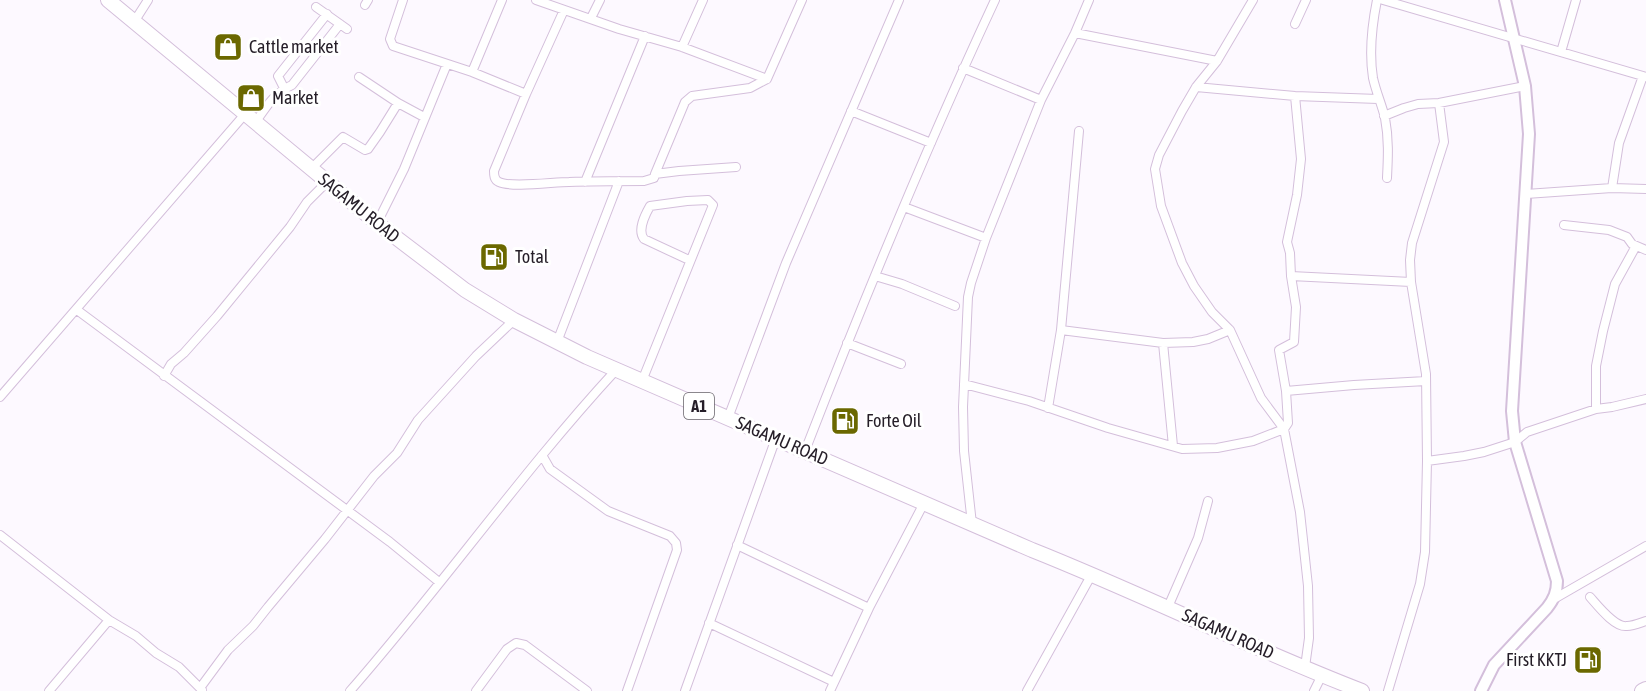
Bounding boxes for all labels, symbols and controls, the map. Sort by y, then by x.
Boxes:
shop icon: Cattle market [212,31,244,63]
place label: Cattle market [249,36,339,57]
shop icon: Market [235,82,267,114]
place label: Market [272,87,319,108]
street label: SAGAMU ROAD [315,169,404,247]
fuel station icon: Total [478,241,510,273]
place label: Total [515,246,549,267]
road number: A1 [684,393,714,419]
fuel station icon: Forte Oil [829,405,861,437]
place label: Forte Oil [866,410,922,431]
street label: SAGAMU ROAD [733,412,831,469]
street label: SAGAMU ROAD [1179,604,1277,663]
fuel station icon: First KKTJ [1572,644,1604,676]
place label: First KKTJ [1506,649,1567,670]

